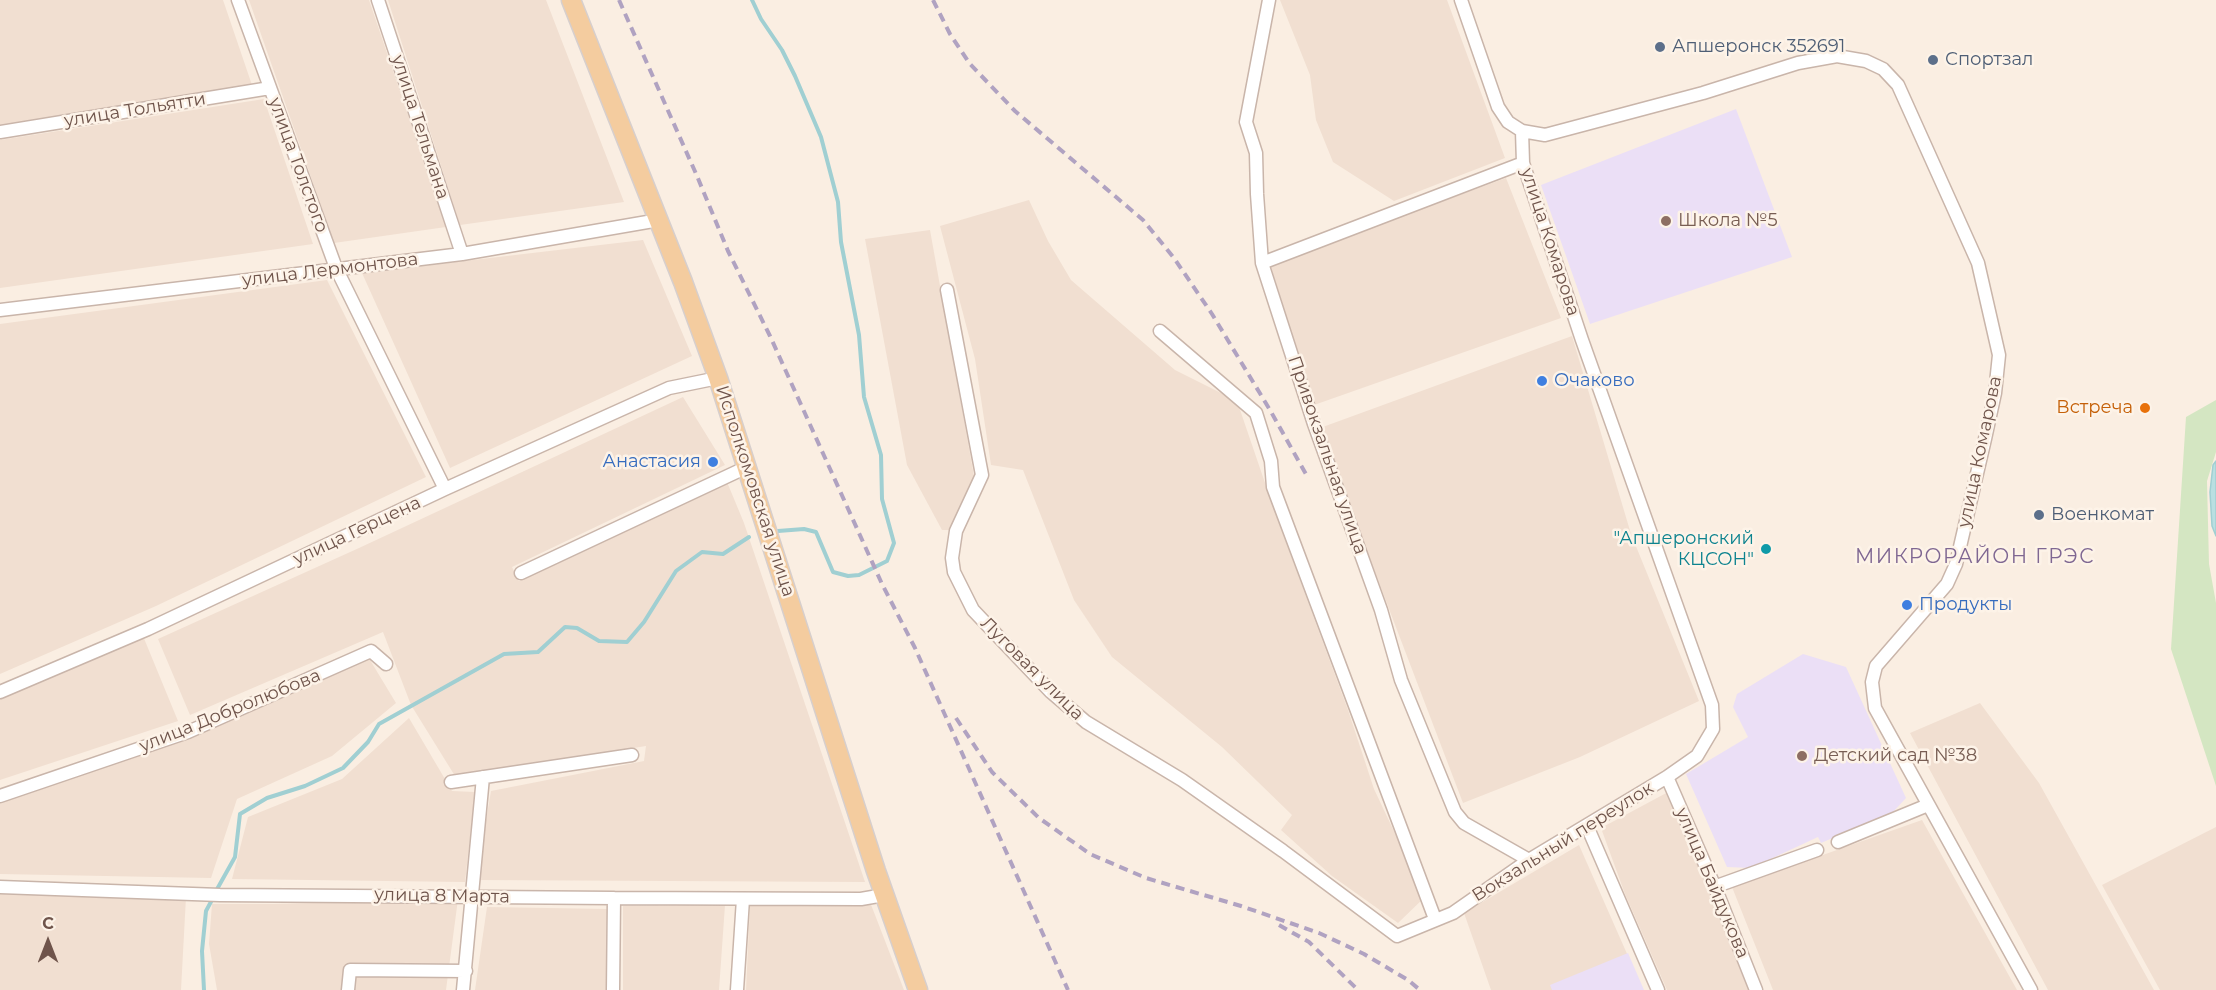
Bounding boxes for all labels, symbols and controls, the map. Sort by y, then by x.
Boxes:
place label: Апшеронск 352691 [1672,36,1845,58]
marker: Апшеронск 352691 [1653,40,1667,54]
place label: Спортзал [1945,49,2033,71]
street label: улица Тельмана [387,52,453,202]
marker: Спортзал [1926,53,1940,67]
street label: улица Тольятти [63,88,207,132]
street label: улица Толстого [264,94,332,236]
street label: улица Комарова [1516,165,1584,319]
place label: Школа №5 [1678,210,1778,232]
marker: Школа №5 [1659,214,1673,228]
street label: улица Лермонтова [241,248,419,292]
street label: Привокзальная улица [1283,353,1371,557]
place label: Очаково [1554,370,1635,392]
marker: Очаково [1535,374,1549,388]
street label: улица Комарова [1953,374,2007,530]
street label: Исполкомовская улица [711,383,799,599]
place label: Встреча [2056,397,2133,419]
marker: Встреча [2138,401,2152,415]
place label: Анастасия [603,451,701,473]
marker: Анастасия [706,455,720,469]
street label: улица Герцена [290,492,424,570]
place label: Военкомат [2051,504,2154,526]
marker: Военкомат [2032,508,2046,522]
place label: "Апшеронский КЦСОН" [1613,528,1754,570]
marker: "Апшеронский КЦСОН" [1759,542,1773,556]
district label: МИКРОРАЙОН ГРЭС [1855,545,2095,569]
place label: Продукты [1919,594,2012,616]
marker: Продукты [1900,598,1914,612]
street label: Луговая улица [976,613,1088,725]
street label: улица Добролюбова [136,665,324,757]
place label: Детский сад №38 [1814,745,1977,767]
marker: Детский сад №38 [1795,749,1809,763]
street label: Вокзальный переулок [1468,777,1658,907]
street label: улица Байдукова [1670,804,1754,962]
street label: улица 8 Марта [374,884,510,908]
north arrow [18,912,78,972]
text: С [42,914,54,933]

